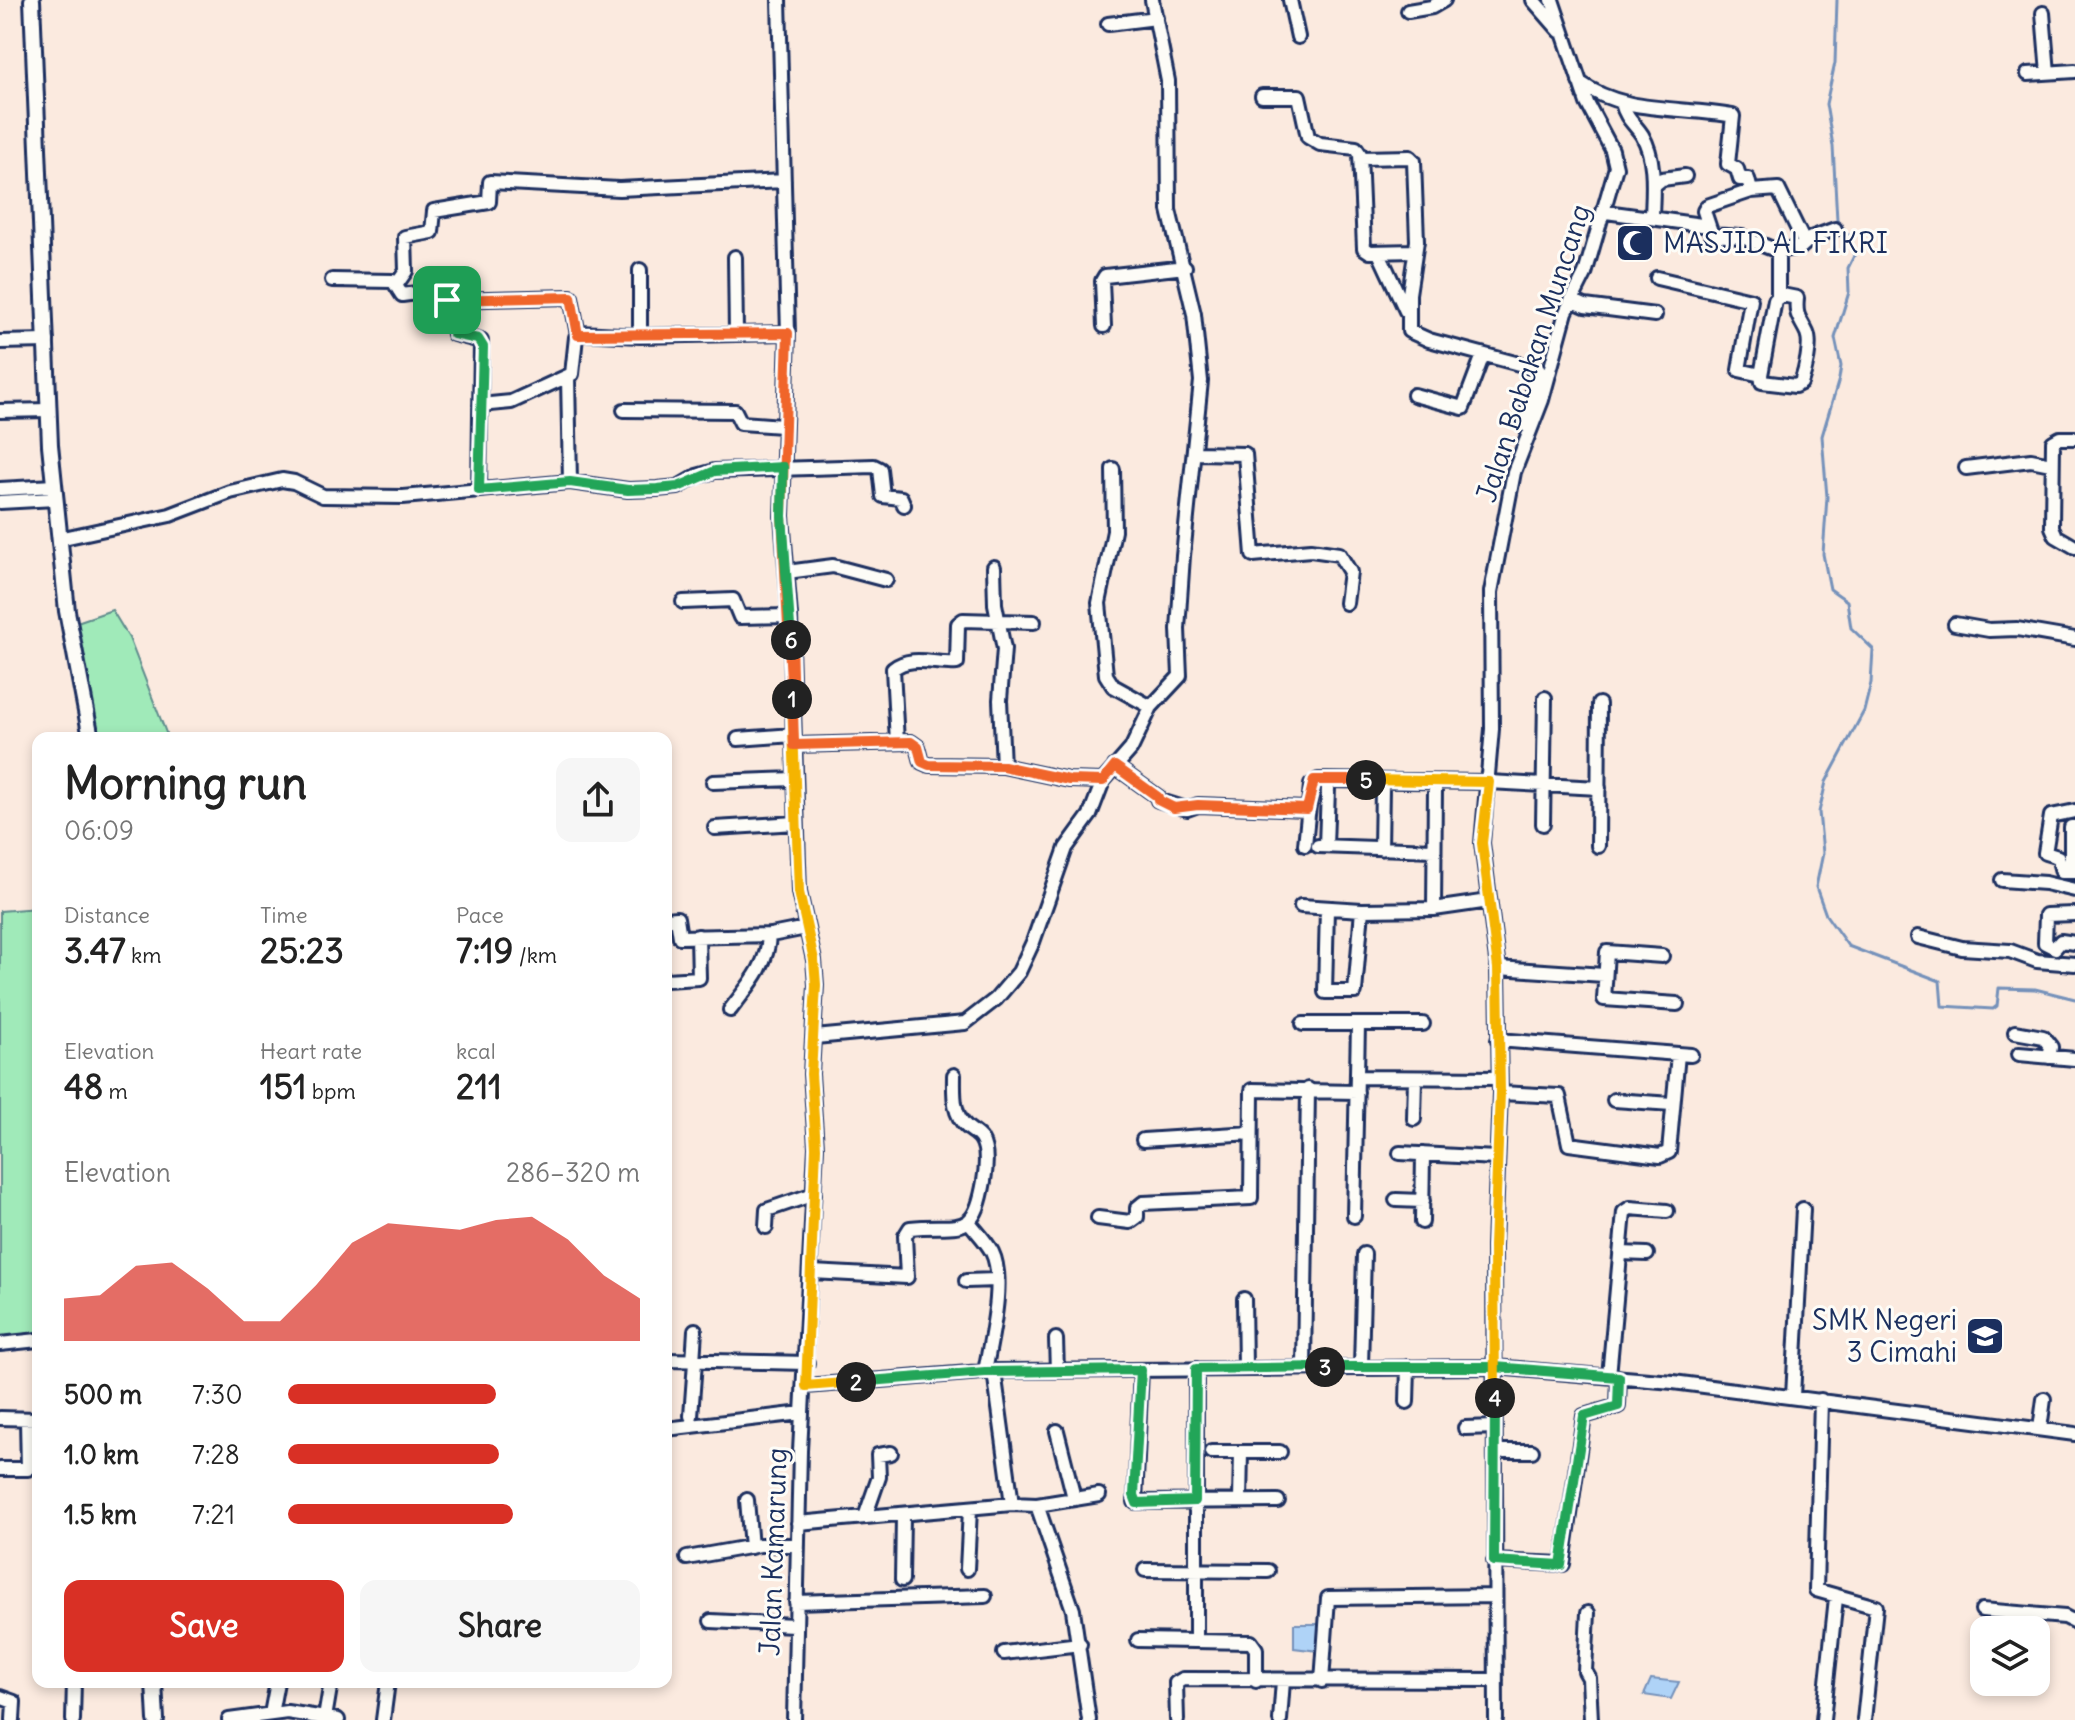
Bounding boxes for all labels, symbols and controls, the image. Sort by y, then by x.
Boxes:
street label: Jalan Babakan Muncang [1468,200,1598,506]
mosque icon: MASJID AL FIKRI [1614,222,1656,264]
place label: MASJID AL FIKRI [1663,225,1888,261]
pin [413,266,481,334]
icon: arrive [425,278,469,322]
pin: 6 [771,620,811,660]
text: 6 [785,626,797,654]
pin: 1 [772,679,812,719]
text: 1 [788,685,796,713]
text: Morning run [64,756,307,811]
button: share [556,758,640,842]
pin: 5 [1346,760,1386,800]
text: 5 [1360,766,1372,794]
text: 06:09 [64,814,134,847]
text: Distance [64,901,150,929]
text: Time [260,901,308,929]
text: Pace [456,901,504,929]
text: 3.47 [64,929,126,972]
text: 25:23 [260,929,344,972]
text: 7:19 [456,929,513,972]
text: km [126,941,161,969]
text: /km [513,941,557,969]
text: Elevation [64,1037,154,1065]
text: Heart rate [260,1037,362,1065]
text: kcal [456,1037,496,1065]
text: 48 [64,1065,103,1108]
text: 151 [260,1065,307,1108]
text: 211 [456,1065,502,1108]
text: m [103,1077,128,1105]
text: bpm [307,1077,356,1105]
text: Elevation [64,1156,171,1189]
text: 286–320 m [506,1156,640,1189]
place label: SMK Negeri 3 Cimahi [1812,1302,1957,1370]
school or university icon: SMK Negeri 3 Cimahi [1964,1315,2006,1357]
pin: 3 [1305,1347,1345,1387]
text: 3 [1319,1353,1331,1381]
pin: 2 [836,1362,876,1402]
text: 2 [850,1368,862,1396]
text: 500 m [64,1378,142,1411]
text: 7:30 [192,1378,243,1411]
pin: 4 [1475,1378,1515,1418]
text: 4 [1489,1384,1501,1412]
text: 1.0 km [64,1438,139,1471]
text: 7:28 [192,1438,240,1471]
street label: Jalan Kamarung [751,1447,795,1657]
text: 1.5 km [64,1498,137,1531]
text: 7:21 [192,1498,235,1531]
button: Save [64,1580,344,1672]
button: Share [360,1580,640,1672]
map controls [1970,1616,2050,1696]
button: layers [1970,1616,2050,1696]

